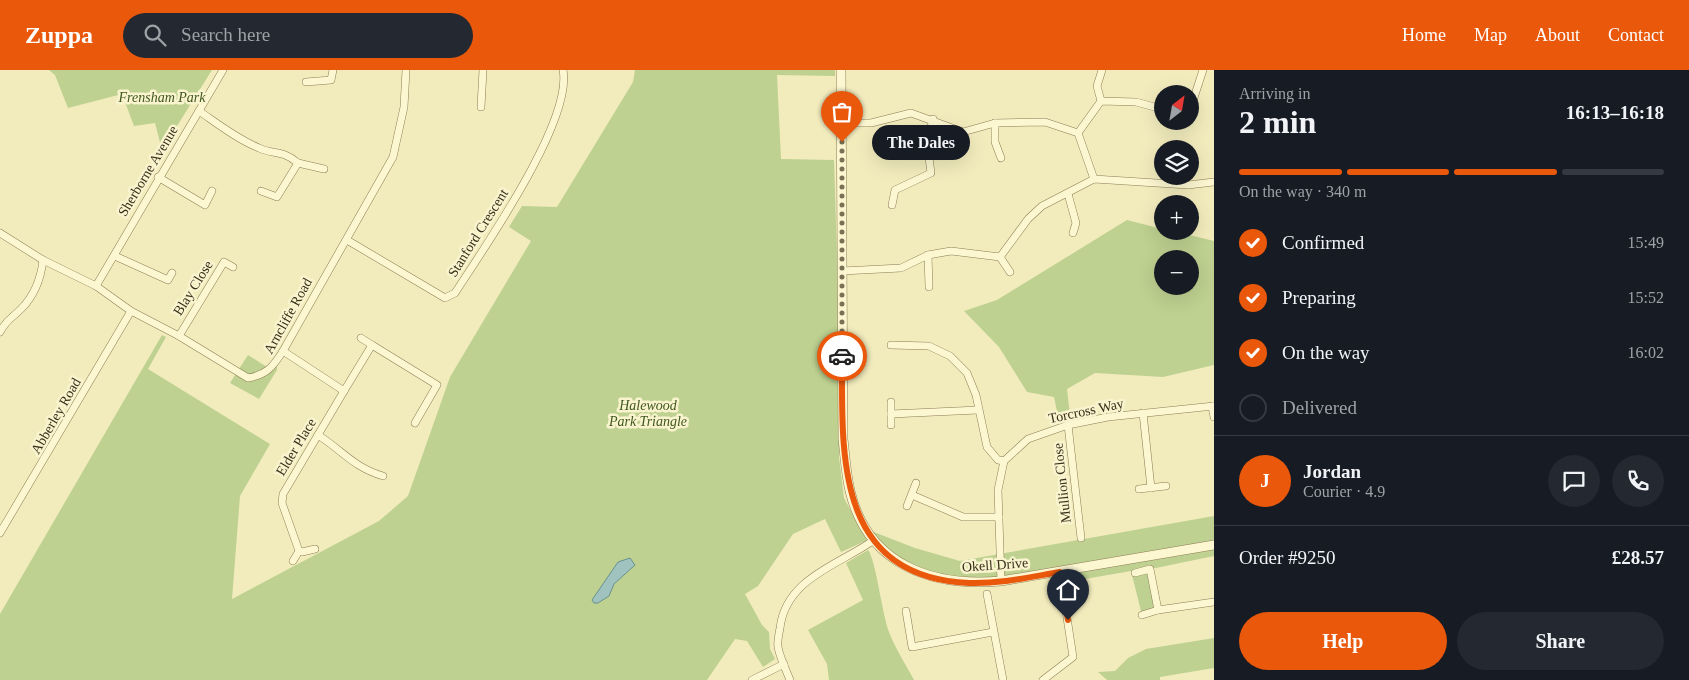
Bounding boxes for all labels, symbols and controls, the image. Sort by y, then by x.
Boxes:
search box [123,13,473,58]
icon: search [141,21,169,49]
text: Zuppa [25,22,93,48]
text: Search here [181,24,270,45]
text: Home [1402,25,1446,45]
text: Map [1474,25,1507,45]
text: About [1535,25,1580,45]
text: Contact [1608,25,1664,45]
north arrow [1154,85,1199,130]
map controls [1154,85,1199,295]
text: Arriving in [1239,85,1311,102]
park label: Frensham Park [118,90,206,105]
pin [821,91,863,142]
icon: bag [828,98,856,126]
text: 16:13–16:18 [1566,102,1664,123]
text: 2 min [1239,104,1316,140]
street label: Sherborne Avenue [115,123,181,219]
callout: The Dales [872,124,970,160]
text: The Dales [887,134,955,151]
button: layers [1154,140,1199,185]
text: On the way · 340 m [1239,183,1367,200]
street label: Stanford Crescent [445,186,511,280]
button: + [1154,195,1199,240]
icon: check [1239,229,1267,257]
text: Confirmed [1282,232,1364,253]
text: 15:49 [1628,234,1664,251]
button: − [1154,250,1199,295]
street label: Blay Close [170,258,216,318]
street label: Arncliffe Road [261,276,315,356]
icon: check [1239,284,1267,312]
text: Preparing [1282,287,1356,308]
text: 15:52 [1628,289,1664,306]
courier [817,331,867,381]
icon: check [1239,339,1267,367]
icon: car [828,342,856,370]
text: On the way [1282,342,1370,363]
text: 16:02 [1628,344,1664,361]
street label: Abberley Road [28,375,84,457]
street label: Torcross Way [1047,396,1125,426]
text: Delivered [1282,397,1357,418]
park label: Halewood Park Triangle [608,398,687,429]
street label: Elder Place [273,416,319,478]
street label: Mullion Close [1050,442,1074,524]
button: chat [1548,455,1600,507]
button: phone [1612,455,1664,507]
text: Jordan [1303,461,1361,482]
text: J [1260,470,1270,491]
text: Courier · 4.9 [1303,483,1385,500]
text: Order #9250 [1239,547,1336,568]
text: £28.57 [1612,547,1664,568]
street label: Okell Drive [961,555,1029,575]
pin [1047,569,1089,620]
icon: home [1054,576,1082,604]
button: Help [1239,612,1447,670]
button: Share [1457,612,1664,670]

